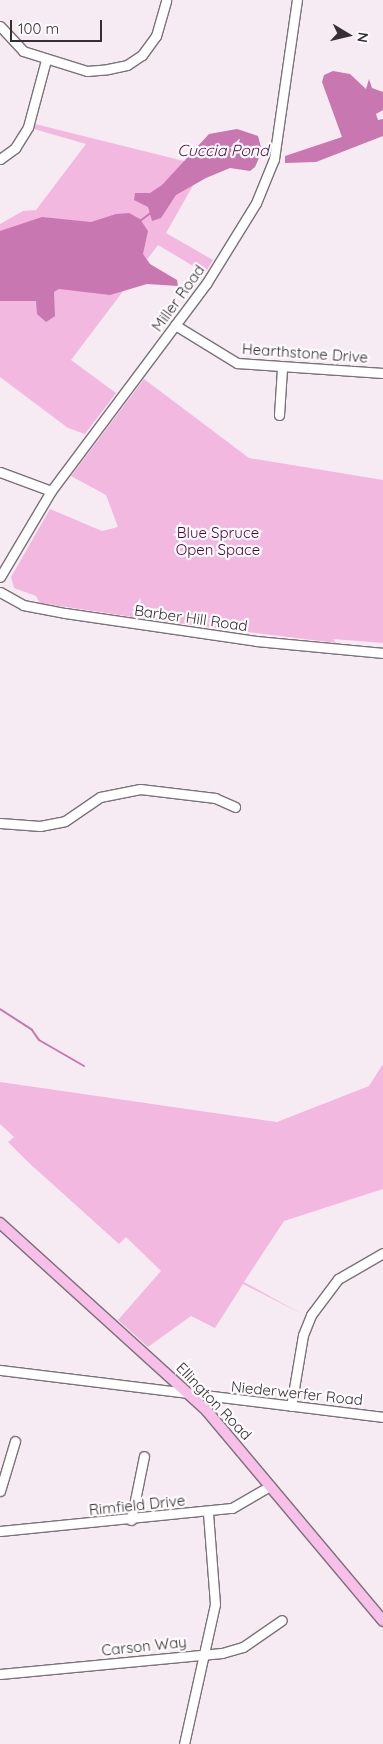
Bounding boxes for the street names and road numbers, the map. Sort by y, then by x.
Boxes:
street label: Miller Road [148,261,208,335]
street label: Hearthstone Drive [241,340,369,366]
street label: Barber Hill Road [133,601,249,635]
street label: Ellington Road [173,1359,255,1443]
street label: Niederwerfer Road [230,1377,364,1409]
street label: Rimfield Drive [88,1491,186,1519]
street label: Carson Way [101,1633,187,1659]

